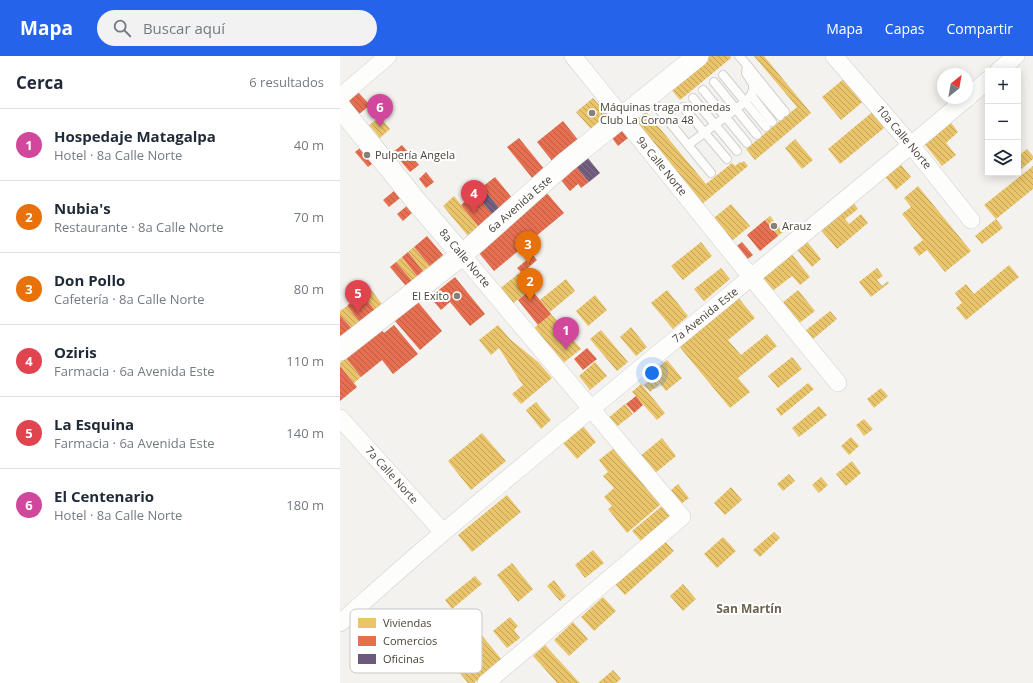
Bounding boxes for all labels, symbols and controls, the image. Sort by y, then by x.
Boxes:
search box [97,10,377,46]
text: Mapa [20,15,73,41]
icon: search [111,17,133,39]
text: Buscar aquí [143,18,225,38]
text: Mapa [826,19,863,38]
text: Capas [885,19,924,38]
text: Compartir [946,19,1013,38]
north arrow [937,68,973,104]
map controls [985,68,1021,176]
button: + [985,68,1021,104]
text: Cerca [16,71,64,94]
text: 6 resultados [249,73,324,91]
pin: 6 [367,94,393,127]
place label: Máquinas traga monedas Club La Corona 48 [600,99,731,127]
street label: 10a Calle Norte [873,102,935,172]
button: − [985,104,1021,140]
marker: Máquinas traga monedas Club La Corona 48 [587,108,597,118]
text: Hospedaje Matagalpa [54,126,216,146]
street label: 9a Calle Norte [634,133,691,199]
text: 1 [25,136,33,154]
text: 40 m [294,136,324,154]
button: layers [985,140,1021,176]
text: Hotel · 8a Calle Norte [54,146,182,164]
place label: Pulpería Angela [375,147,455,162]
marker: Pulpería Angela [362,150,372,160]
street label: 6a Avenida Este [484,172,555,236]
pin: 4 [461,180,487,213]
text: Nubia's [54,198,111,218]
text: 2 [25,208,33,226]
text: 70 m [294,208,324,226]
text: Restaurante · 8a Calle Norte [54,218,224,236]
place label: Arauz [782,218,811,233]
marker: Arauz [769,221,779,231]
street label: 8a Calle Norte [436,225,494,290]
pin: 3 [515,231,541,264]
pin: 2 [517,268,543,301]
text: Don Pollo [54,270,125,290]
text: 3 [25,280,33,298]
text: 80 m [294,280,324,298]
pin: 5 [345,280,371,313]
street label: 7a Avenida Este [669,283,741,346]
place label: El Exito [412,288,449,303]
text: Cafetería · 8a Calle Norte [54,290,205,308]
marker: El Exito [452,291,462,301]
pin: 1 [553,317,579,350]
text: Oziris [54,342,97,362]
text: 4 [25,352,33,370]
text: 110 m [286,352,324,370]
text: Farmacia · 6a Avenida Este [54,362,215,380]
your location [642,363,662,383]
text: La Esquina [54,414,134,434]
text: 5 [25,424,33,442]
text: 140 m [286,424,324,442]
text: Farmacia · 6a Avenida Este [54,434,215,452]
street label: 7a Calle Norte [363,443,422,507]
text: El Centenario [54,486,154,506]
text: 6 [25,496,33,514]
text: 180 m [286,496,324,514]
text: Hotel · 8a Calle Norte [54,506,182,524]
district label: San Martín [716,600,782,617]
legend [350,609,482,673]
text: Viviendas [383,615,432,630]
text: Comercios [383,633,437,648]
text: Oficinas [383,651,424,666]

